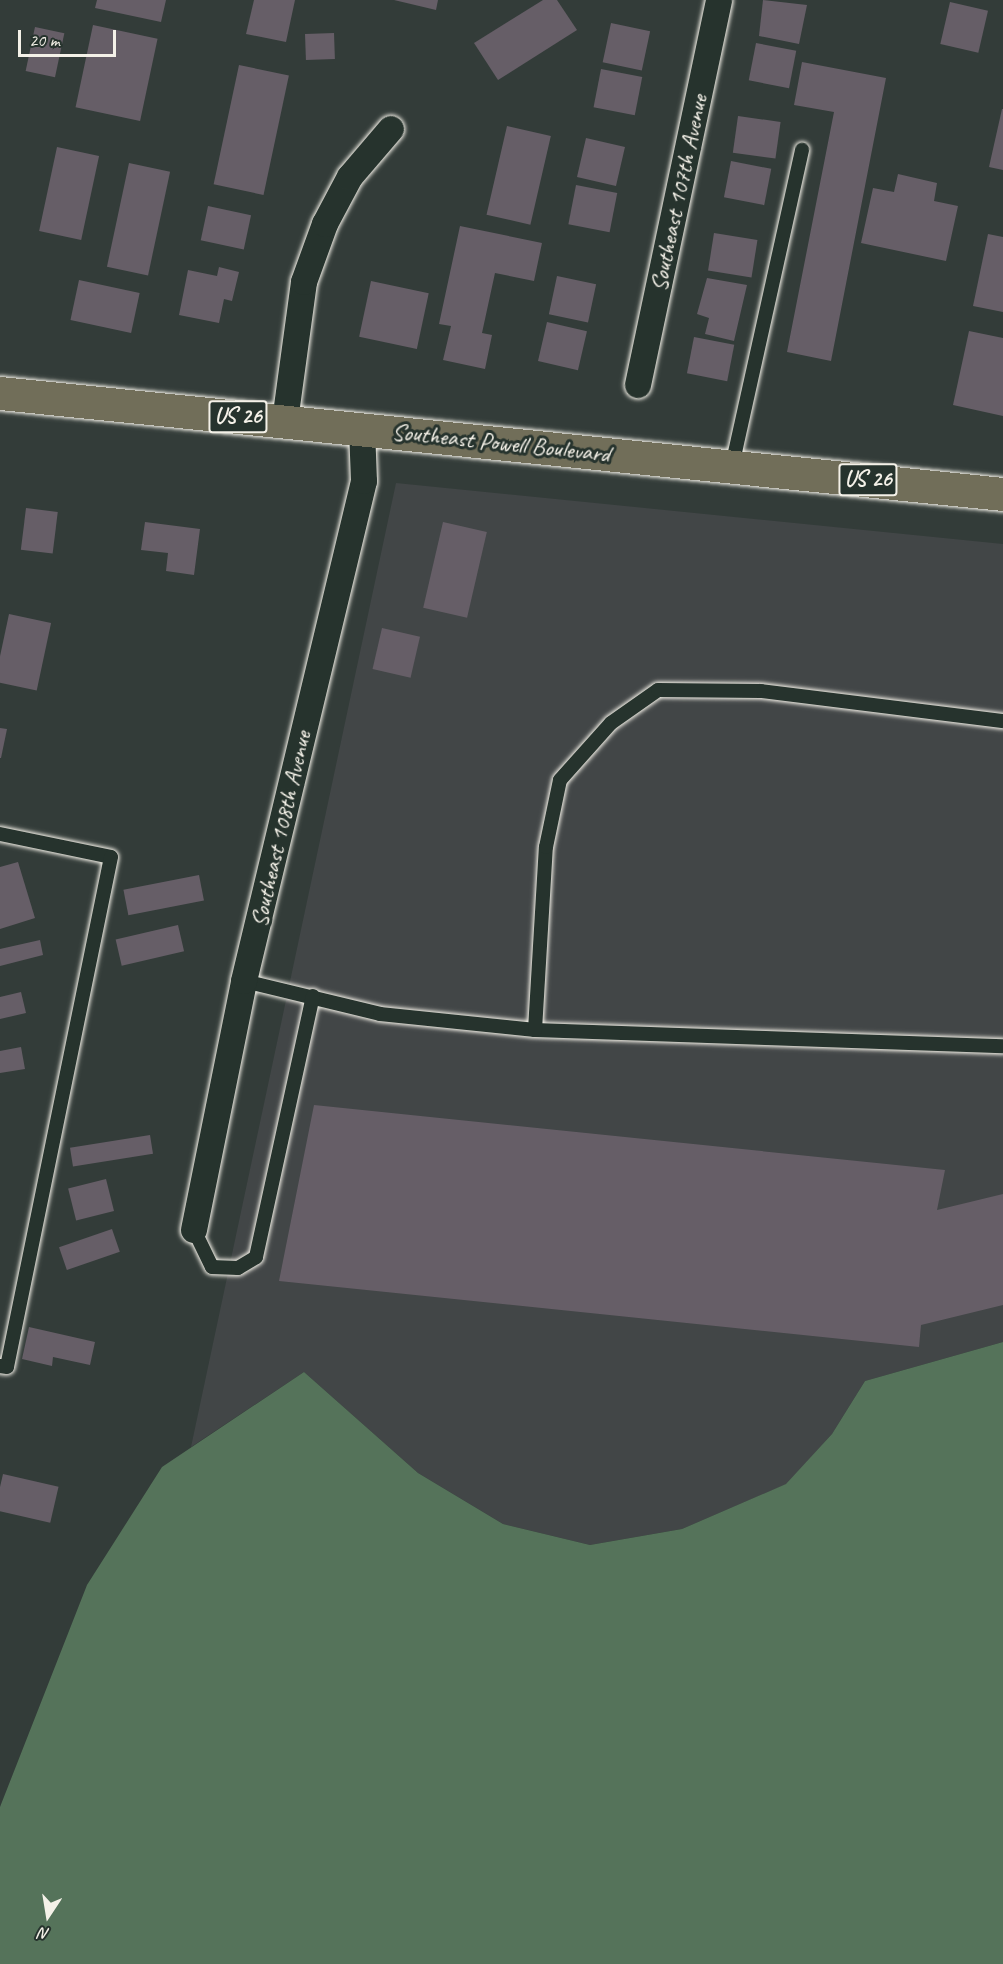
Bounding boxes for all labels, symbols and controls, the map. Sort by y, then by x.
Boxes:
scale bar [21,18,118,56]
text: 20 m [29,29,60,51]
street label: Southeast 107th Avenue [644,92,714,294]
road number: US 26 [208,398,268,436]
street label: Southeast Powell Boulevard [391,417,611,469]
road number: US 26 [838,461,898,499]
street label: Southeast 108th Avenue [244,728,318,930]
north arrow [18,1886,78,1946]
text: N [37,1923,51,1944]

